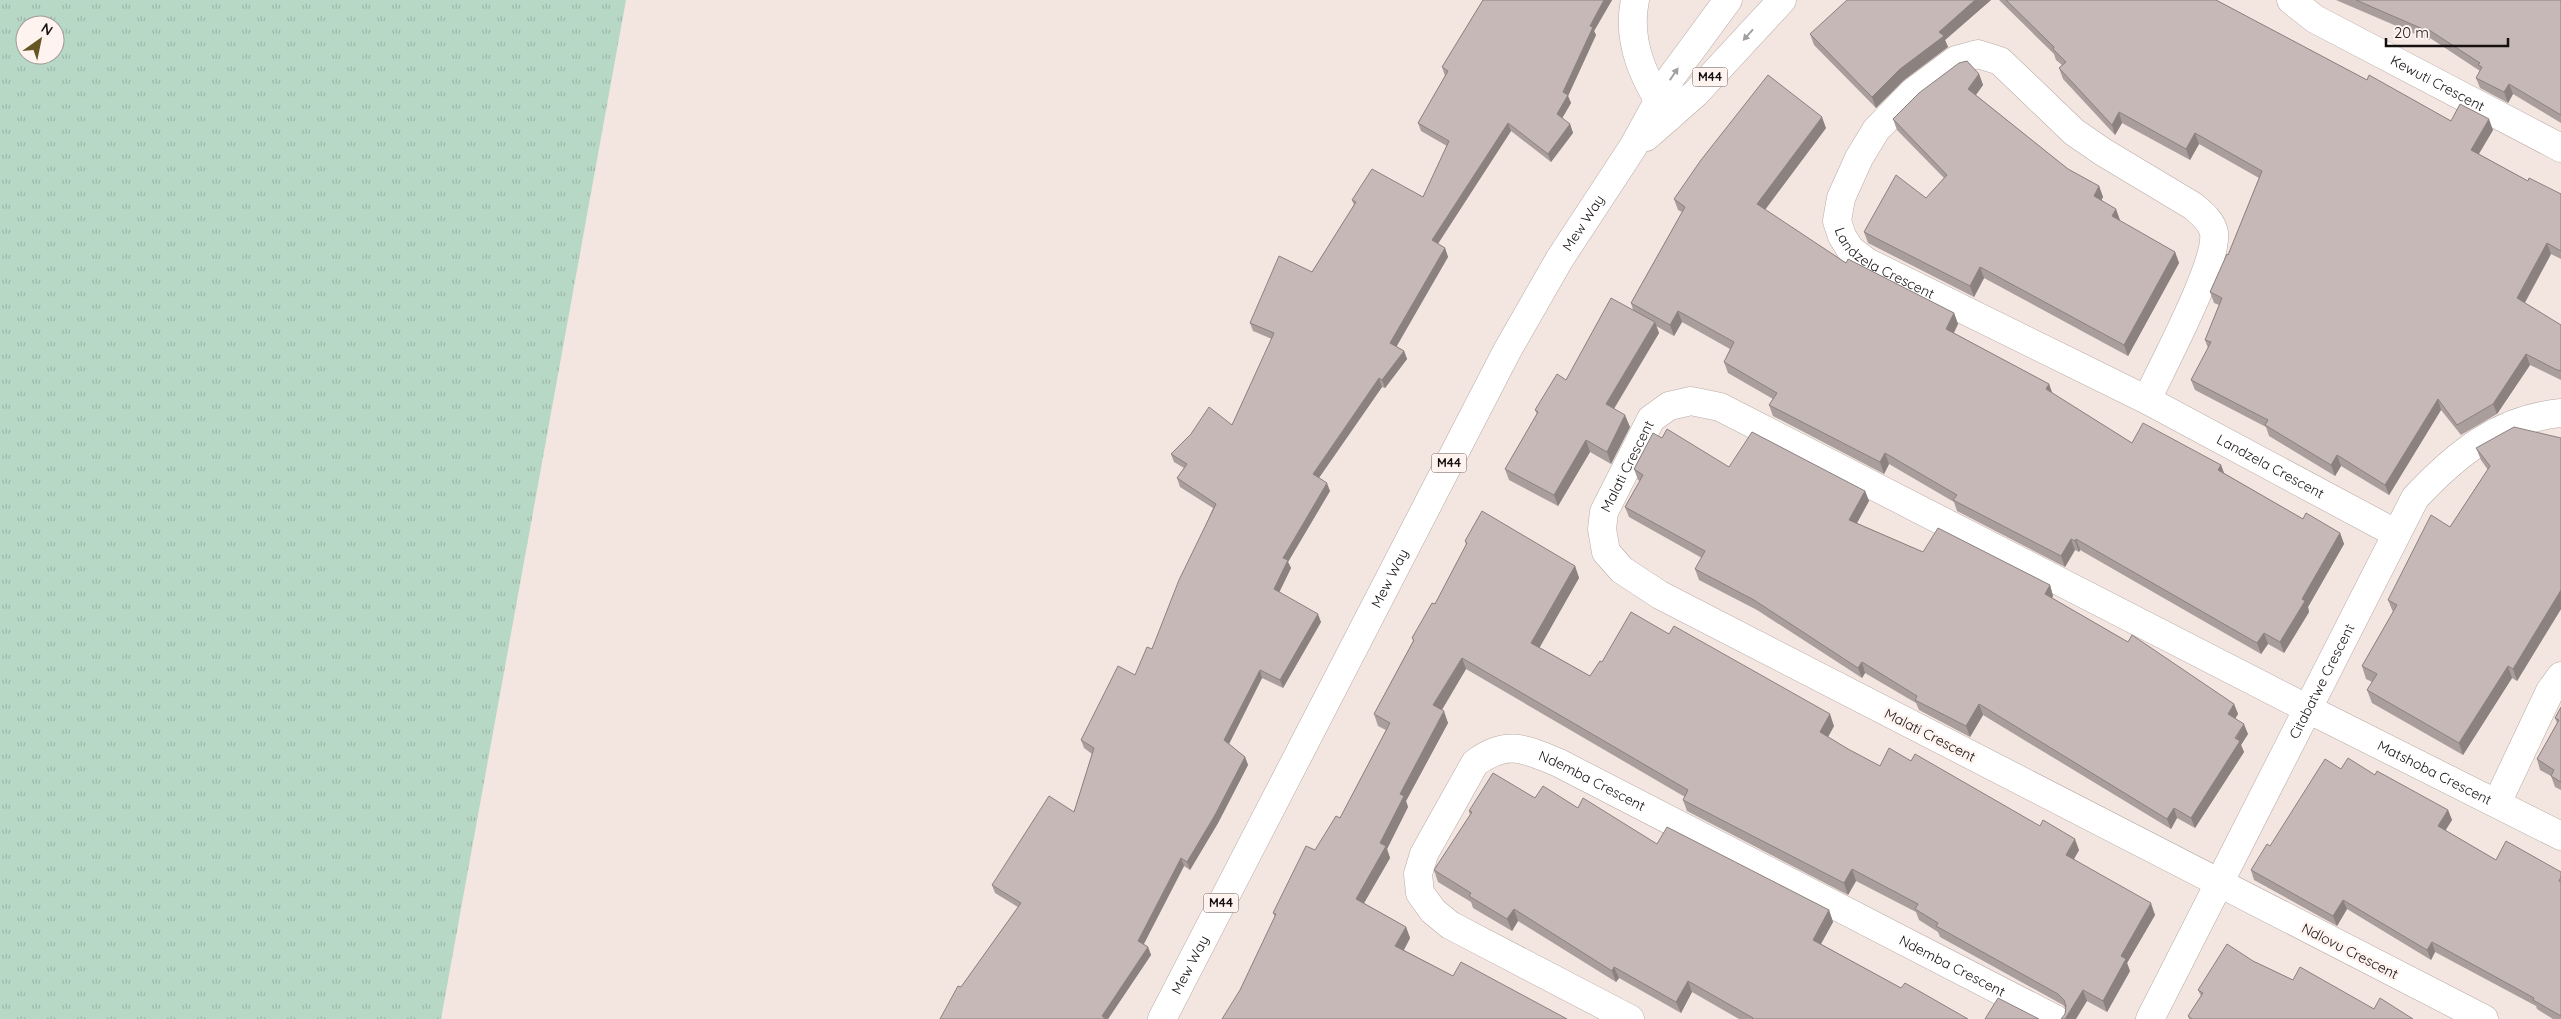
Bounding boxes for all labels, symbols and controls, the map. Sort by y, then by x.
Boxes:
north arrow [15,15,65,65]
scale bar [2386,15,2508,47]
text: N [38,19,56,39]
text: 20 m [2394,23,2429,42]
one-way arrow [1742,28,1754,40]
street label: Kewuti Crescent [2387,51,2488,115]
one-way arrow [1669,67,1678,81]
road number: M44 [1692,68,1728,86]
street label: Mew Way [1558,191,1608,254]
street label: Landzela Crescent [1831,225,1938,303]
street label: Malati Crescent [1597,417,1658,515]
street label: Landzela Crescent [2214,430,2328,503]
road number: M44 [1432,453,1466,472]
street label: Mew Way [1367,546,1412,611]
street label: Citabatwe Crescent [2285,620,2359,742]
street label: Malati Crescent [1881,704,1979,766]
street label: Matshoba Crescent [2374,736,2495,809]
street label: Ndemba Crescent [1536,747,1649,815]
road number: M44 [1204,894,1238,912]
street label: Ndlovu Crescent [2299,919,2402,983]
street label: Ndemba Crescent [1896,931,2009,1001]
street label: Mew Way [1167,932,1213,997]

